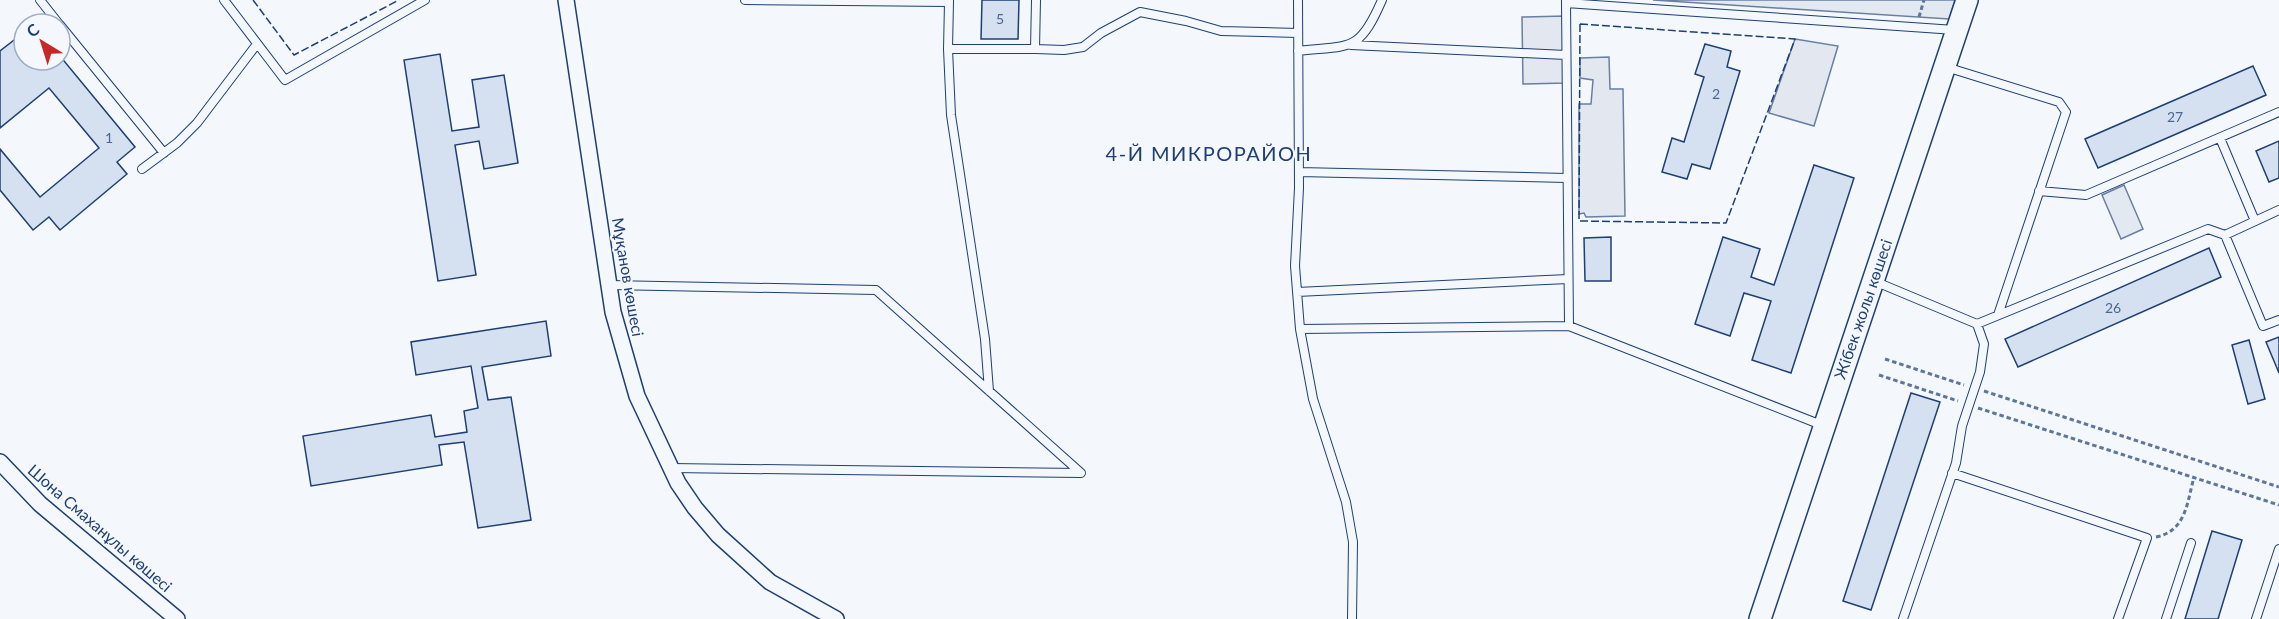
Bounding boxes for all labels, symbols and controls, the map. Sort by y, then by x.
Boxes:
house number: 5 [996,10,1004,27]
north arrow [12,12,72,72]
text: С [22,19,43,41]
house number: 2 [1712,85,1720,102]
house number: 27 [2167,108,2183,125]
house number: 1 [105,129,113,146]
district label: 4-Й МИКРОРАЙОН [1106,141,1312,165]
street label: Мұқанов көшесі [609,216,648,338]
street label: Жібек жолы көшесі [1830,236,1895,381]
house number: 26 [2105,299,2121,316]
street label: Шона Смаханұлы көшесі [24,460,176,595]

